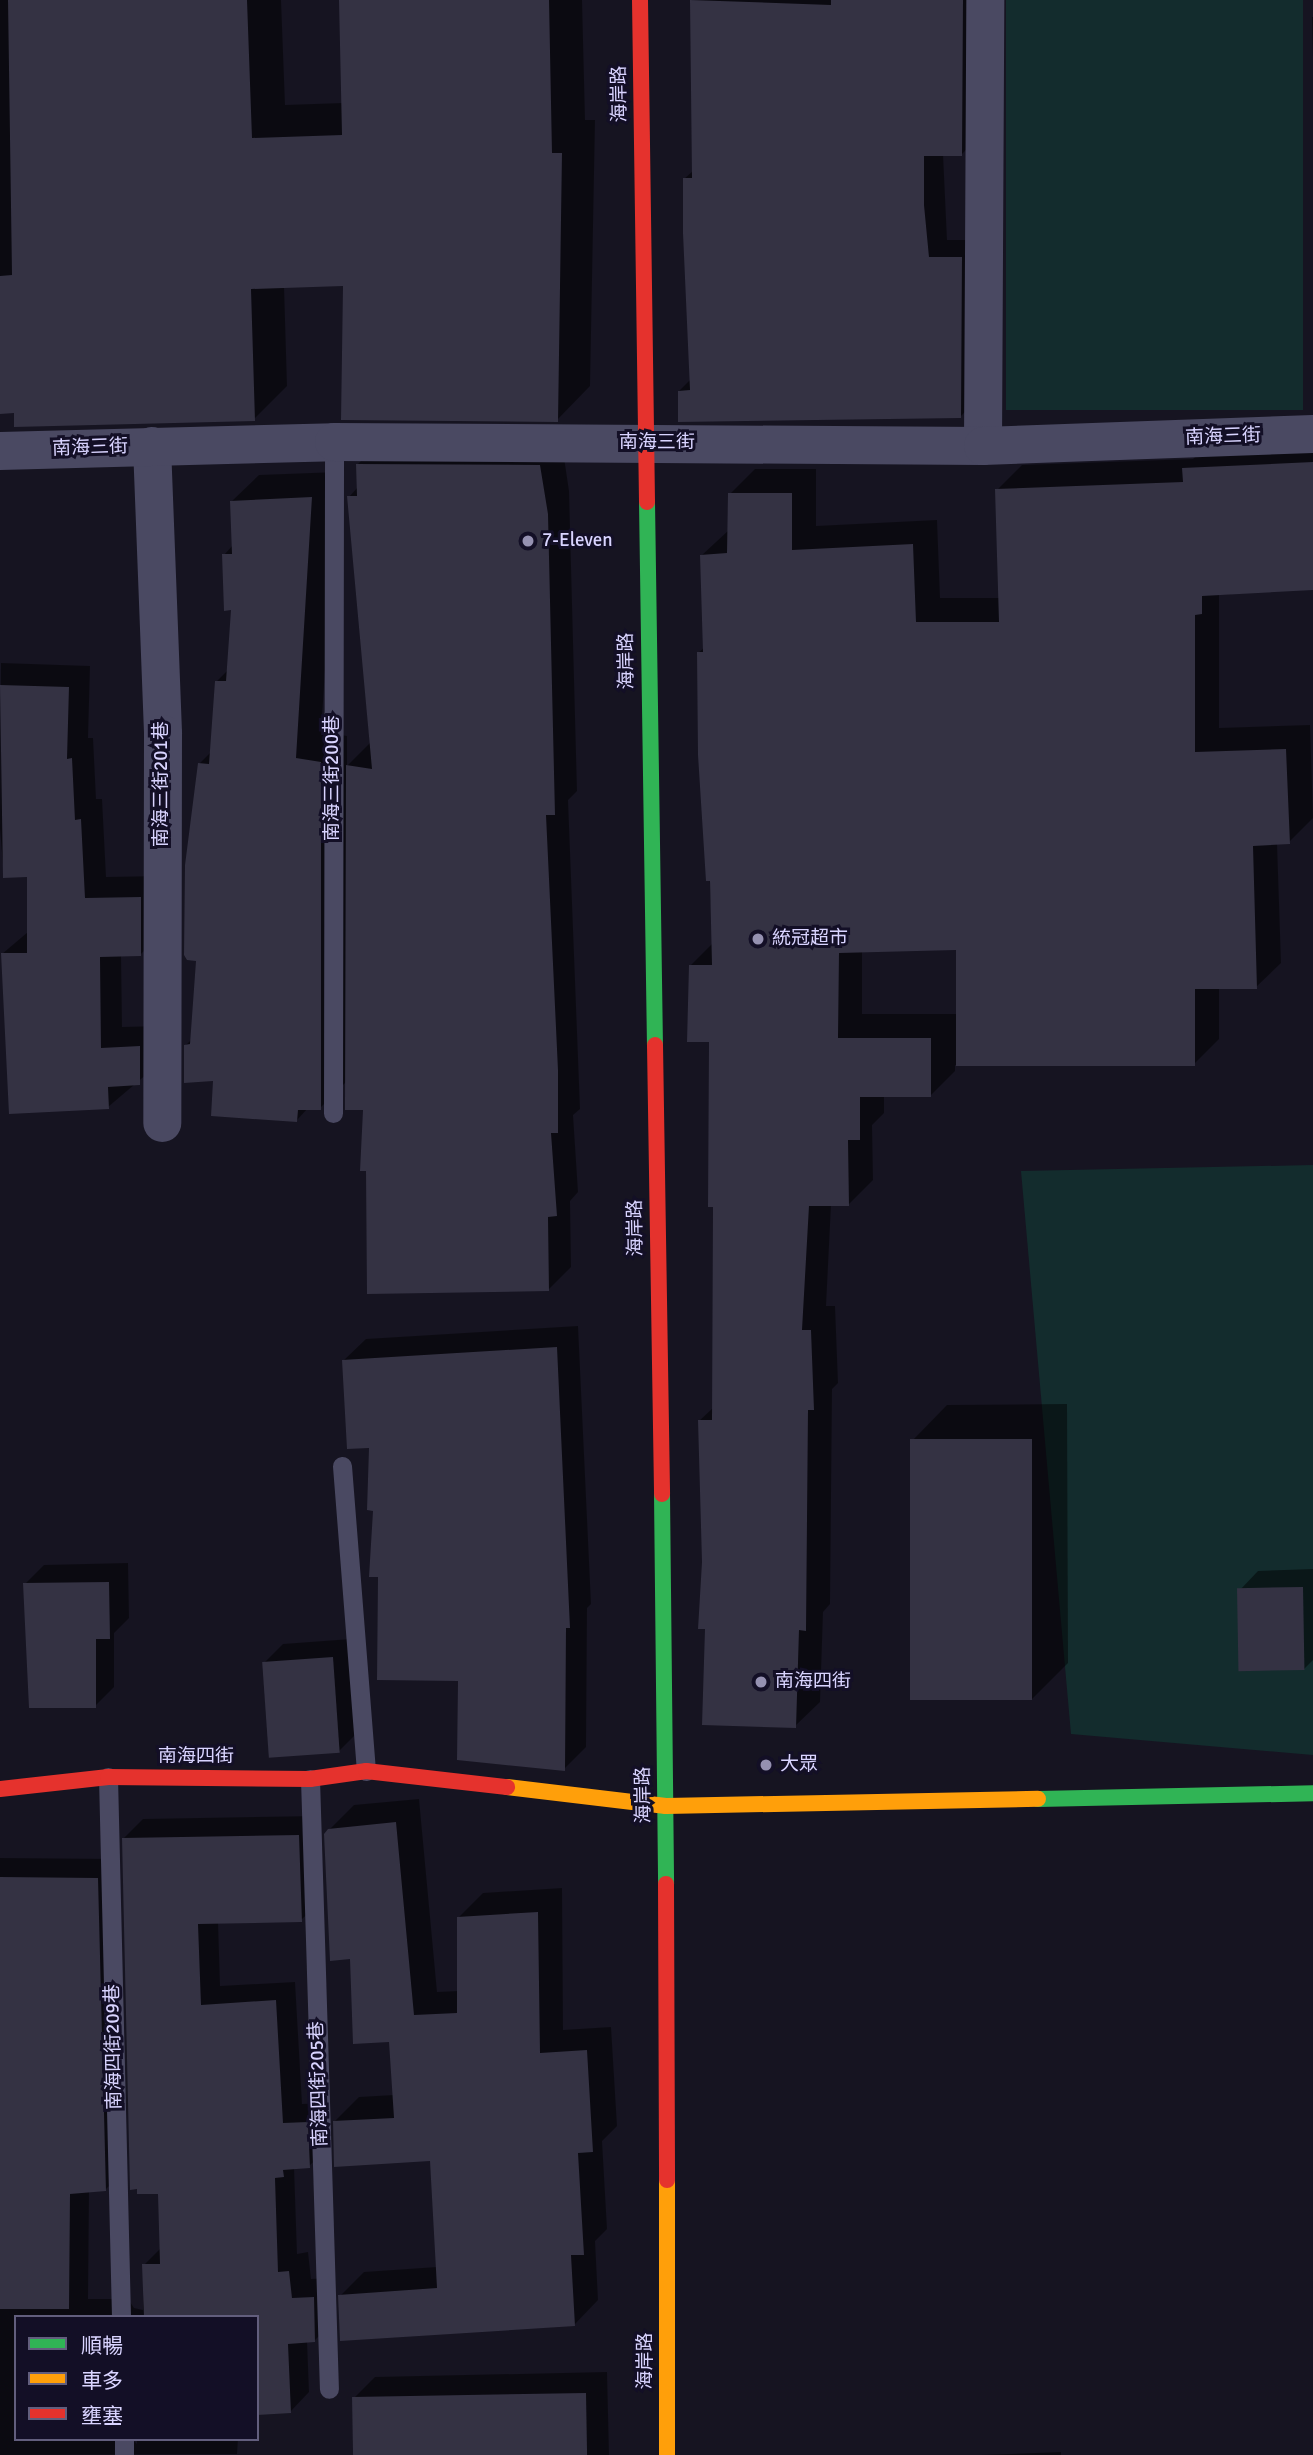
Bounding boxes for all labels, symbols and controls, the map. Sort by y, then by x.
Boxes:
street label: 海岸路 [608,65,632,123]
street label: 南海三街 [1185,424,1261,450]
street label: 南海三街 [619,432,695,454]
street label: 南海三街 [52,435,128,461]
place label: 7-Eleven [542,530,613,552]
marker: 7-Eleven [520,533,536,549]
street label: 海岸路 [615,632,639,690]
street label: 南海三街200巷 [322,715,344,841]
street label: 南海三街201巷 [151,721,173,847]
place label: 統冠超市 [772,928,848,950]
marker: 統冠超市 [750,931,766,947]
street label: 海岸路 [624,1199,648,1257]
place label: 南海四街 [775,1671,851,1693]
marker: 南海四街 [753,1674,769,1690]
street label: 南海四街 [158,1746,234,1768]
place label: 大眾 [780,1754,818,1776]
marker: 大眾 [758,1757,774,1773]
street label: 海岸路 [632,1766,656,1824]
street label: 南海四街209巷 [102,1984,126,2110]
street label: 南海四街205巷 [305,2021,333,2147]
legend [14,2315,259,2441]
text: 順暢 [81,2333,123,2359]
street label: 海岸路 [635,2333,657,2389]
text: 車多 [81,2368,123,2394]
text: 壅塞 [81,2403,123,2429]

